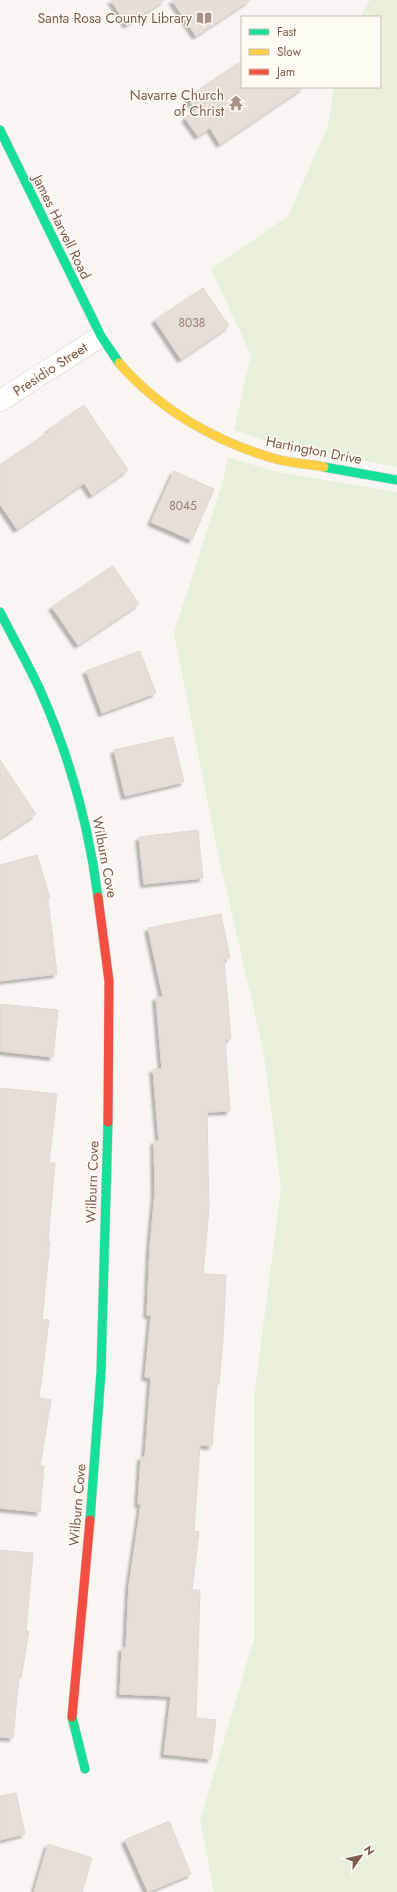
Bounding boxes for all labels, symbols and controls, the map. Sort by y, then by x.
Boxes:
place label: Santa Rosa County Library [37,8,193,28]
library icon: Santa Rosa County Library [195,9,213,27]
legend [241,16,381,88]
text: Fast [277,23,296,41]
text: Slow [277,43,302,61]
text: Jam [275,63,295,81]
place label: Navarre Church of Christ [130,85,225,121]
temple icon: Navarre Church of Christ [227,94,245,112]
street label: James Harvell Road [27,170,96,283]
house number: 8038 [179,314,205,332]
street label: Presidio Street [9,337,92,401]
street label: Hartington Drive [264,431,364,469]
house number: 8045 [169,497,197,515]
street label: Wilburn Cove [87,815,123,899]
street label: Wilburn Cove [81,1140,103,1224]
street label: Wilburn Cove [63,1463,91,1547]
north arrow [341,1836,381,1876]
text: N [360,1842,378,1859]

